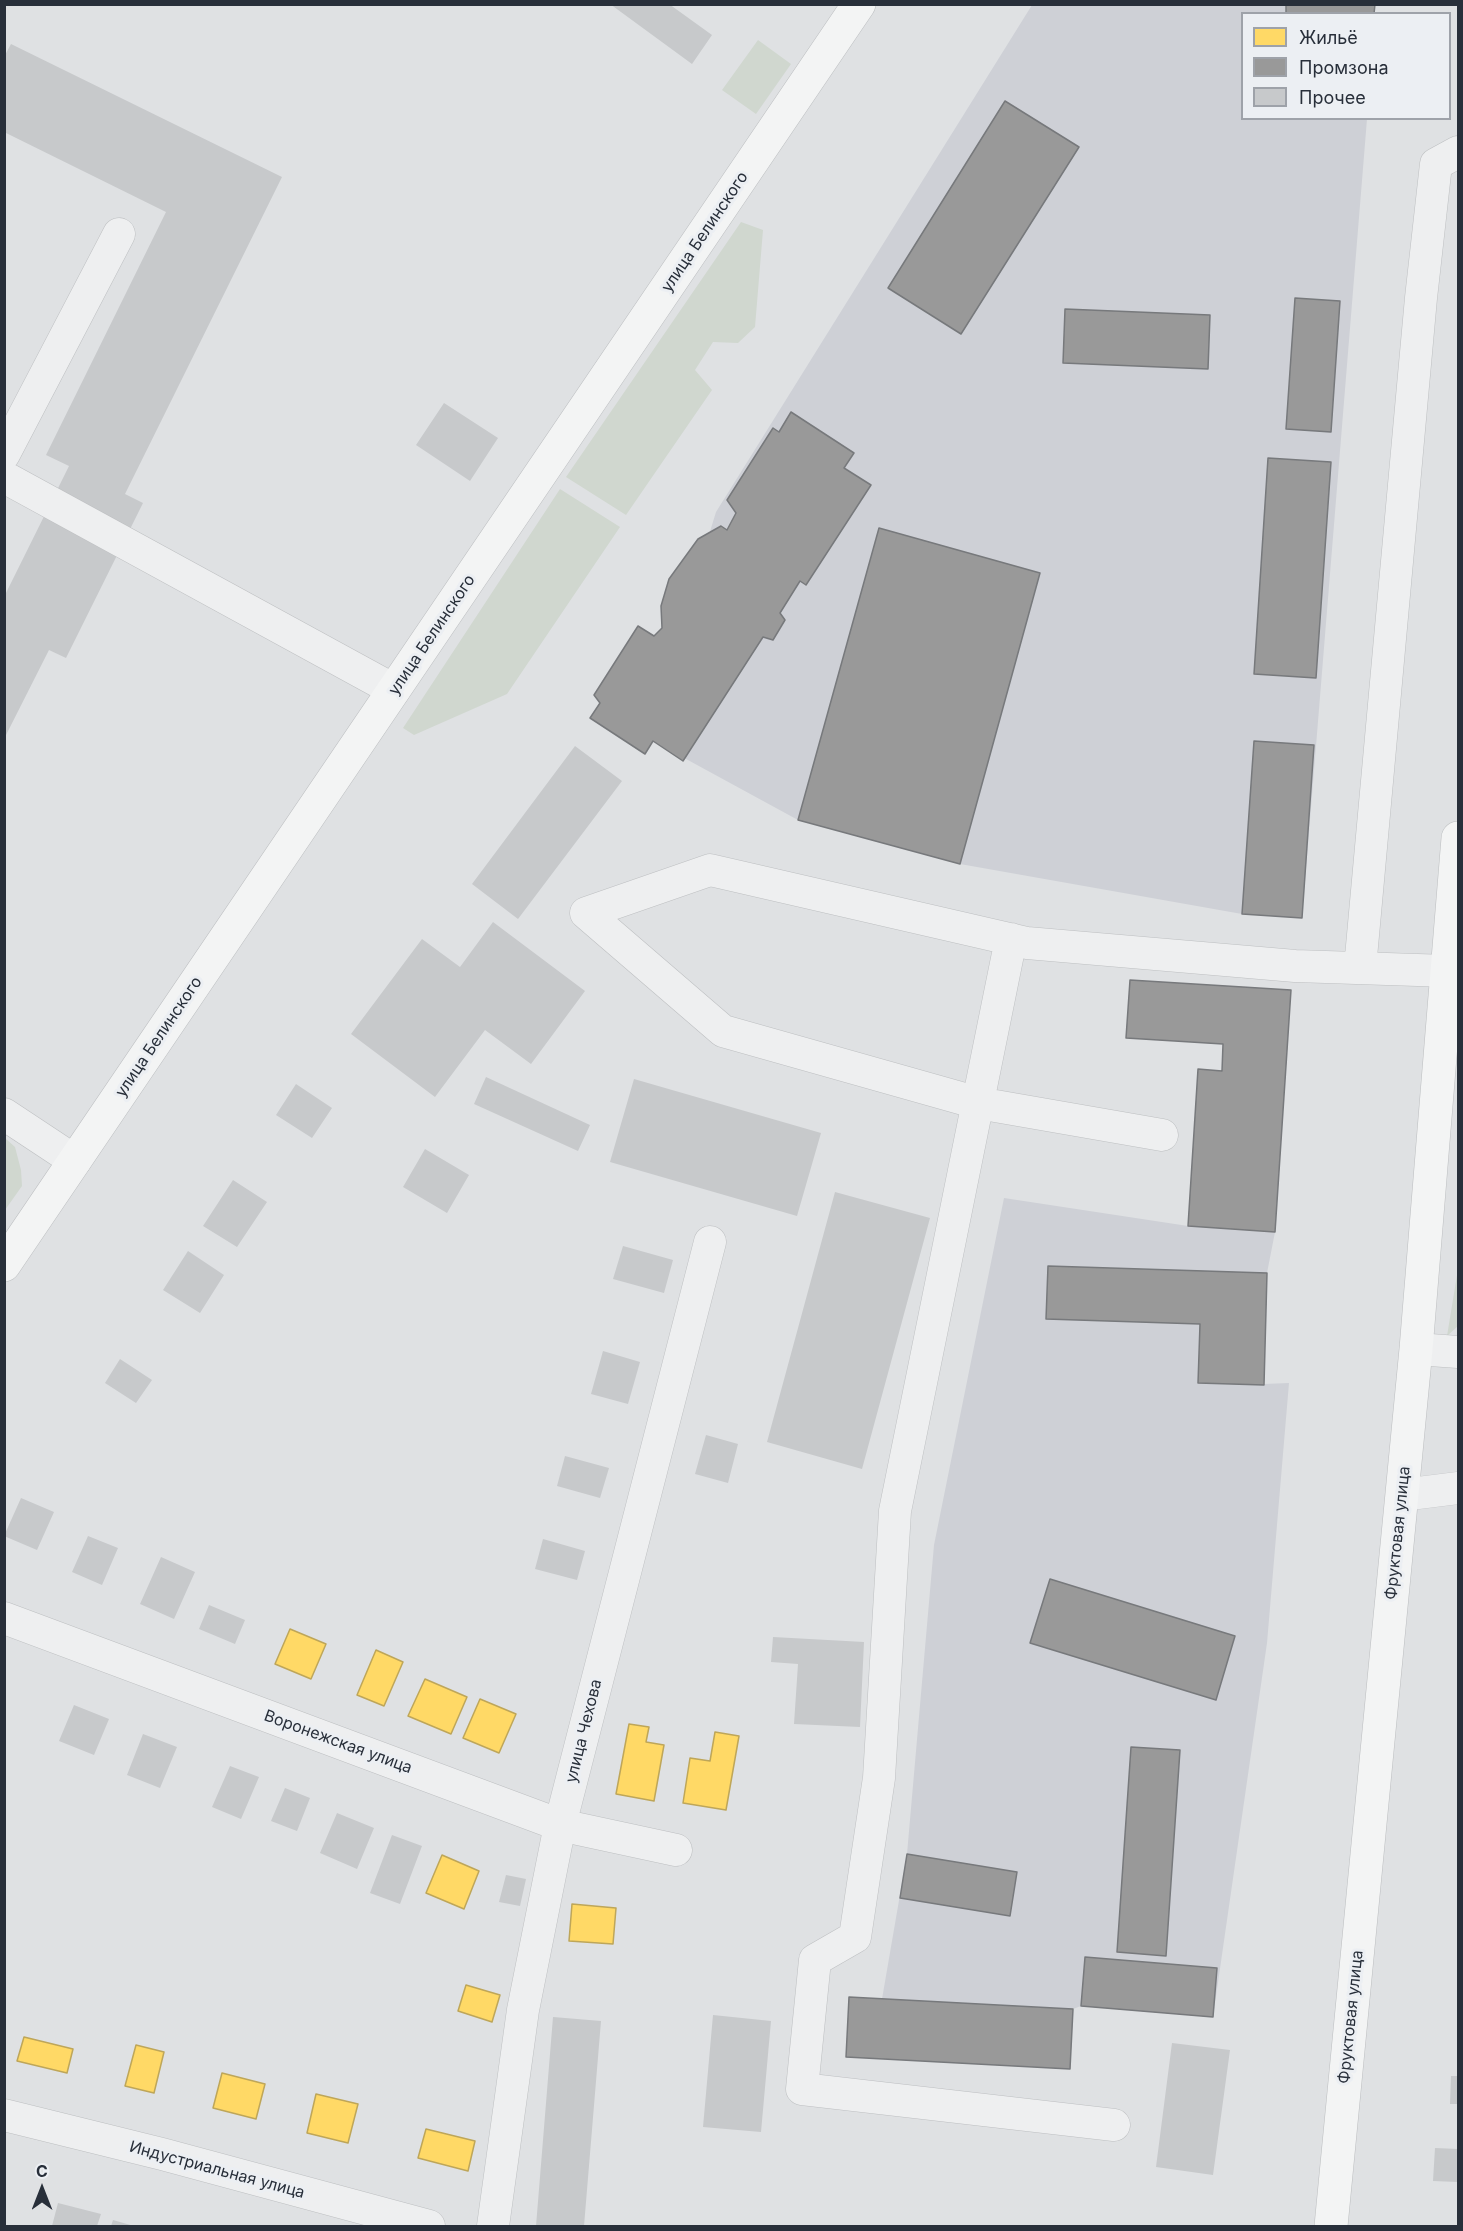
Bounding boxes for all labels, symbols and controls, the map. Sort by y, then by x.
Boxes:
legend [1241,12,1451,120]
text: Жильё [1299,27,1358,48]
text: Промзона [1299,57,1389,78]
text: Прочее [1299,87,1366,108]
street label: улица Белинского [658,168,752,296]
street label: улица Белинского [385,571,479,699]
street label: улица Белинского [112,973,206,1101]
street label: Фруктовая улица [1381,1465,1415,1601]
street label: улица Чехова [562,1677,606,1785]
street label: Воронежская улица [261,1706,415,1778]
street label: Фруктовая улица [1334,1949,1368,2085]
street label: Индустриальная улица [127,2137,307,2203]
north arrow [12,2159,72,2219]
text: С [36,2161,48,2181]

